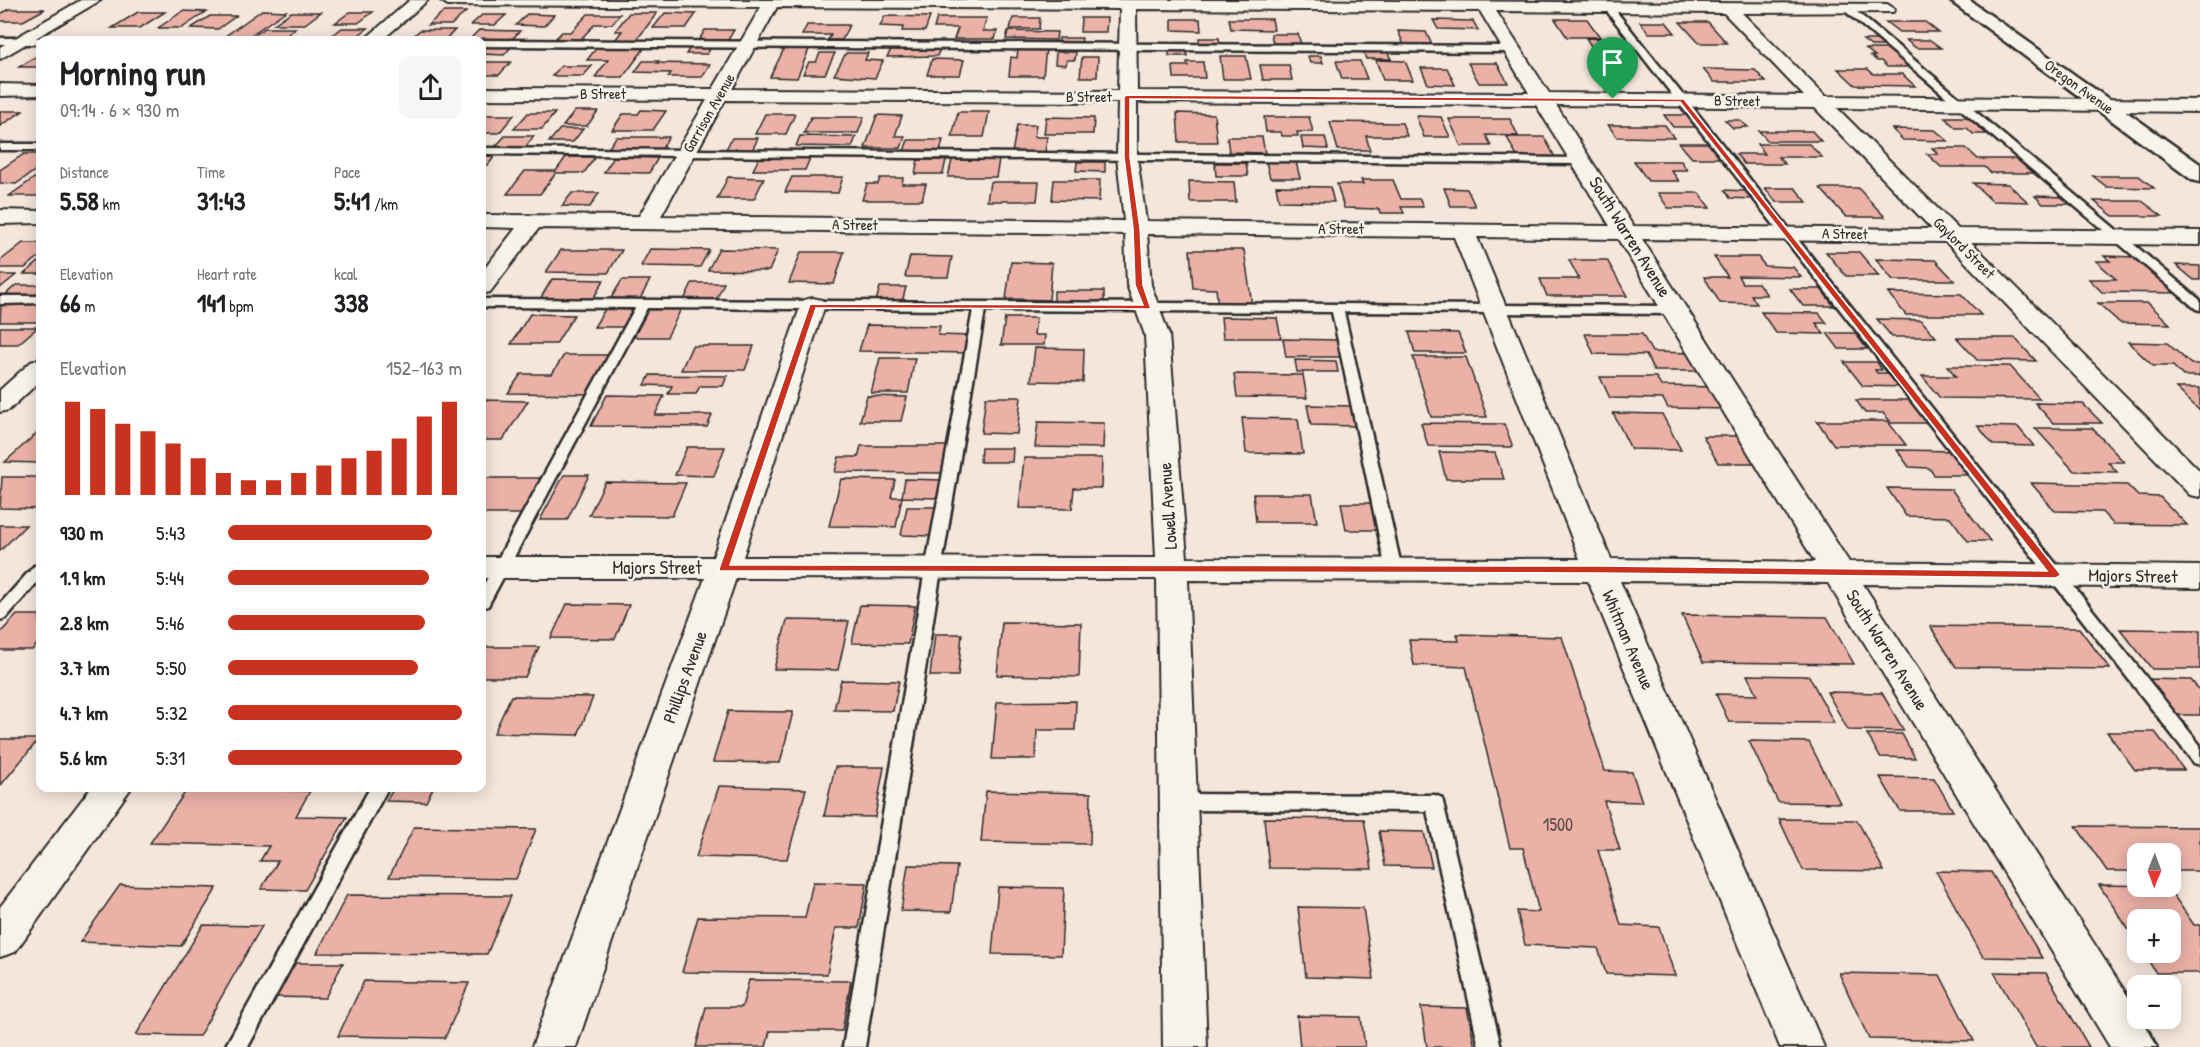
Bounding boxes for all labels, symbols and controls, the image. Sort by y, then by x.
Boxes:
pin [1587,37,1638,99]
icon: arrive [1596,46,1629,79]
text: Morning run [60,51,206,95]
street label: Oregon Avenue [2040,54,2118,119]
button: share [399,56,462,119]
street label: Garrison Avenue [677,69,740,156]
street label: B Street [580,83,627,104]
street label: B Street [1066,86,1113,107]
street label: B Street [1714,90,1761,111]
text: 09:14 · 6 × 930 m [60,96,179,123]
text: Distance [60,161,109,183]
text: Time [197,161,225,183]
text: Pace [334,161,361,183]
street label: South Warren Avenue [1583,172,1678,302]
text: 5.58 [60,183,99,218]
text: 31:43 [197,183,246,218]
text: 5:41 [334,183,370,218]
text: km [99,193,120,215]
text: /km [370,193,398,215]
street label: Gaylord Street [1929,212,2000,284]
street label: A Street [832,214,879,235]
street label: A Street [1318,218,1365,239]
street label: A Street [1822,223,1869,244]
text: Elevation [60,263,113,285]
text: Heart rate [197,263,257,285]
text: kcal [334,263,357,285]
text: 66 [60,285,81,320]
text: 141 [197,285,226,320]
text: 338 [334,285,369,320]
text: m [81,295,95,317]
text: bpm [226,295,254,317]
text: Elevation [60,354,126,381]
text: 152–163 m [386,354,462,381]
street label: Lowell Avenue [1152,462,1183,550]
text: 930 m [60,519,103,546]
text: 5:43 [156,519,186,546]
street label: Majors Street [612,555,702,580]
street label: Majors Street [2088,562,2179,589]
text: 1.9 km [60,564,105,591]
text: 5:44 [156,564,184,591]
street label: South Warren Avenue [1840,585,1935,715]
street label: Whitman Avenue [1596,586,1661,694]
text: 2.8 km [60,609,109,636]
text: 5:46 [156,609,185,636]
street label: Phillips Avenue [656,627,713,726]
text: 3.7 km [60,654,110,681]
text: 5:50 [156,654,187,681]
text: 4.7 km [60,699,108,726]
text: 5:32 [156,699,187,726]
text: 5.6 km [60,744,107,771]
text: 5:31 [156,744,185,771]
house number: 1500 [1543,812,1573,837]
north arrow [2127,843,2181,897]
map controls [2127,843,2181,1029]
button: + [2127,909,2181,963]
button: − [2127,975,2181,1029]

